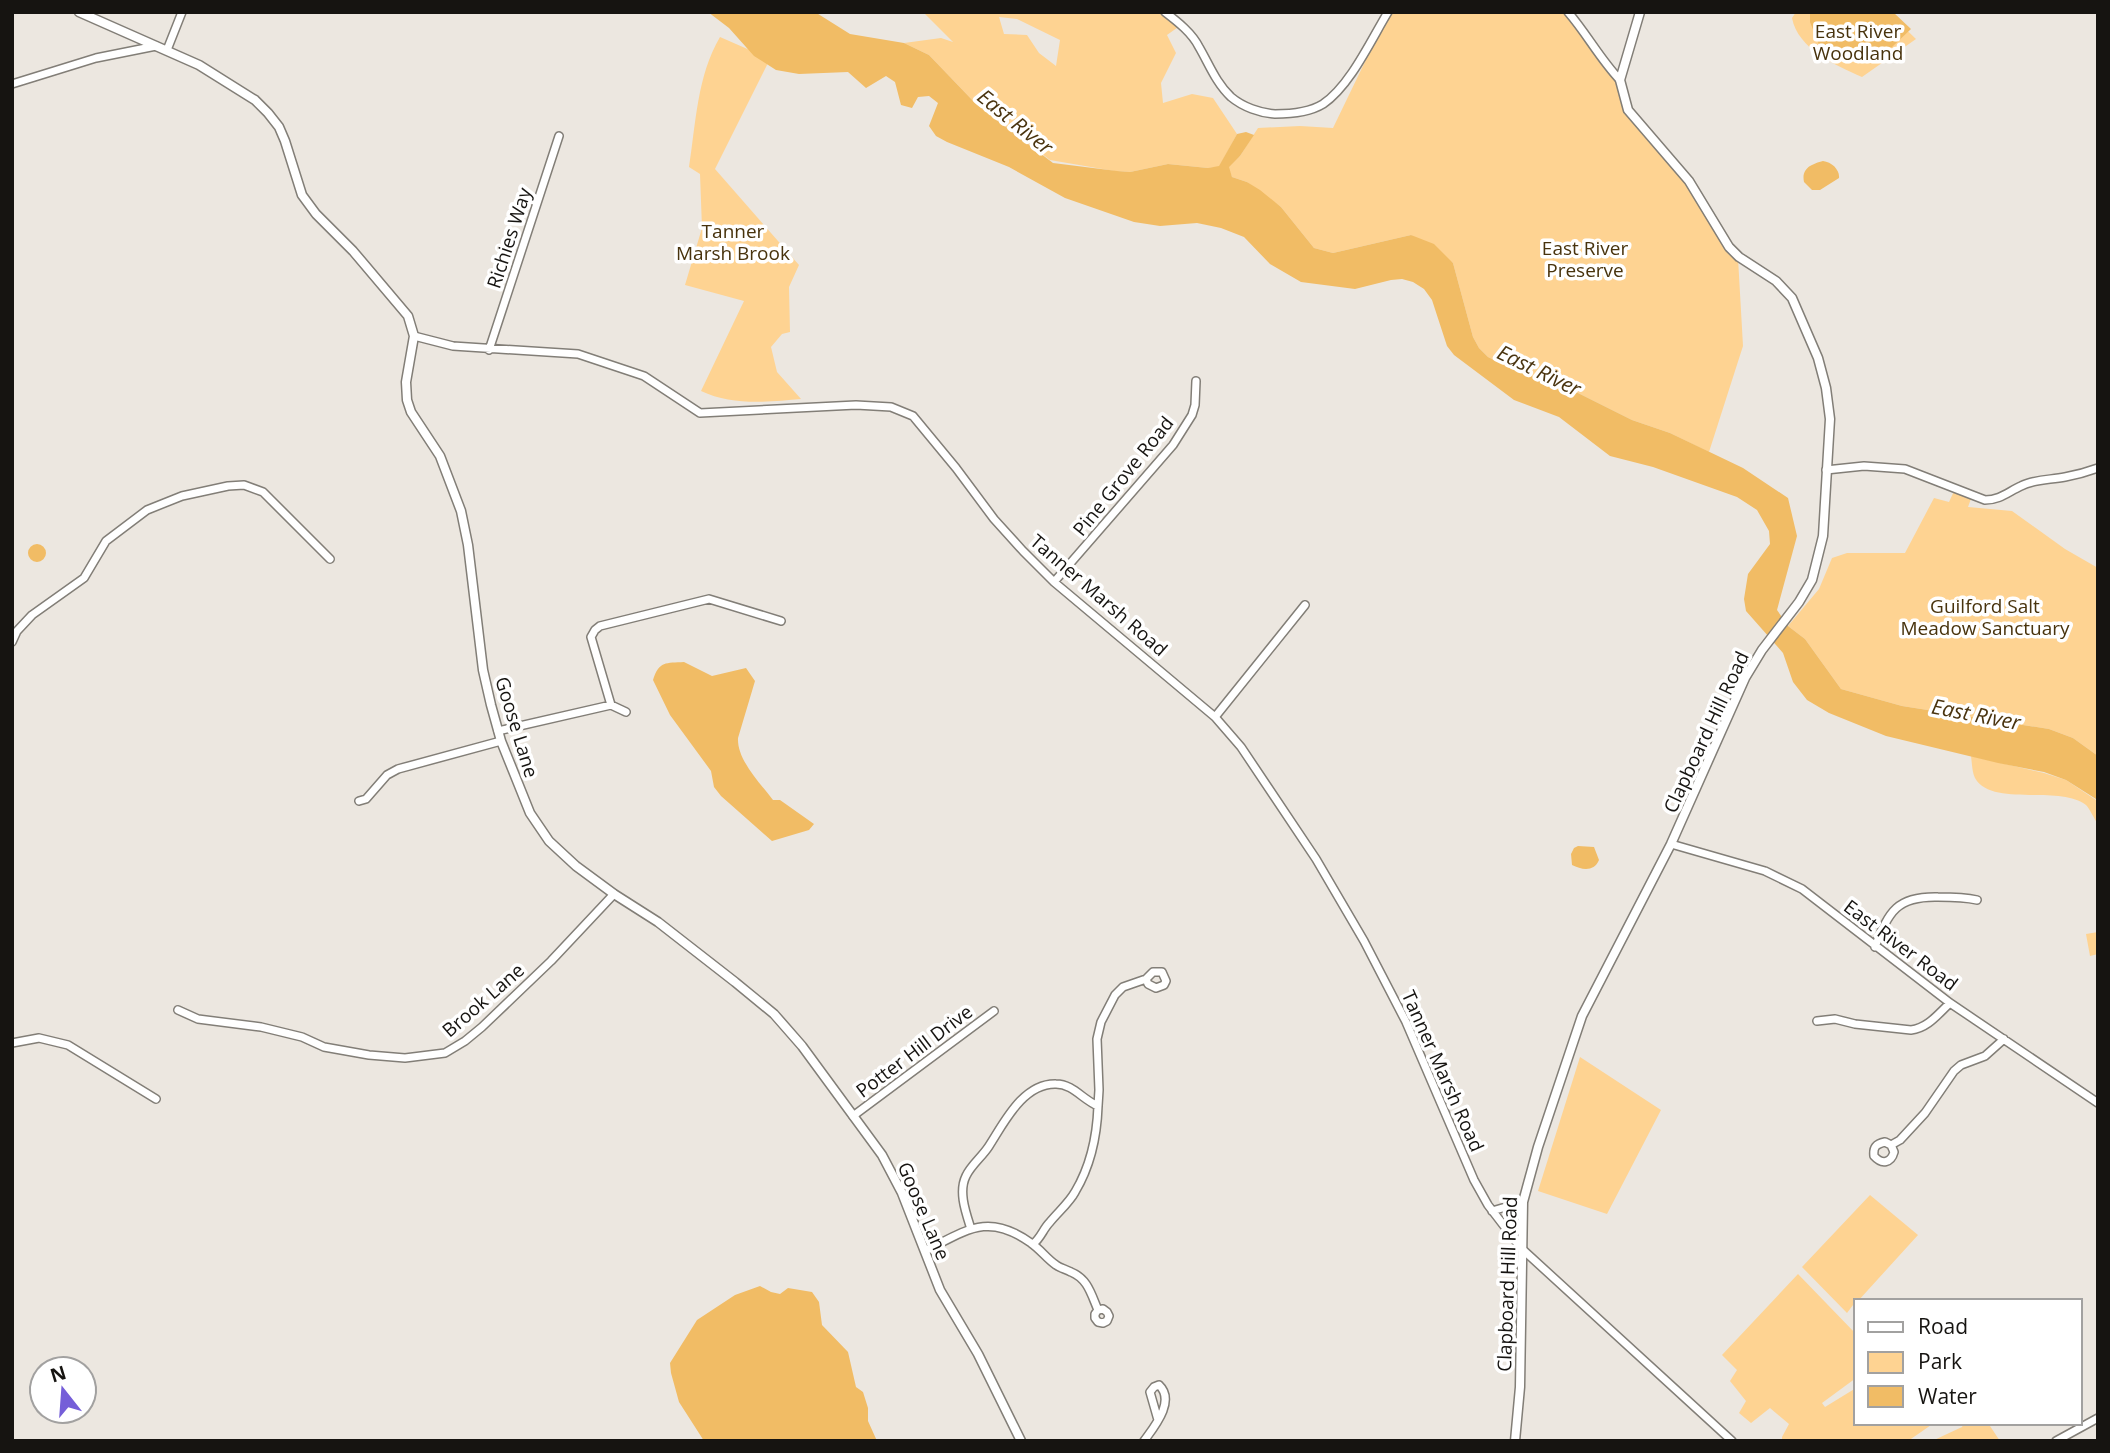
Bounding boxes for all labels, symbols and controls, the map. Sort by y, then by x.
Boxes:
park label: East River Woodland [1813,18,1903,66]
water label: East River [972,82,1060,161]
street label: Richies Way [481,184,538,292]
park label: Tanner Marsh Brook [676,218,790,266]
park label: East River Preserve [1542,235,1628,283]
water label: East River [1493,338,1587,403]
street label: Pine Grove Road [1067,411,1179,541]
street label: Tanner Marsh Road [1025,528,1173,662]
park label: Guilford Salt Meadow Sanctuary [1900,593,2070,641]
street label: Clapboard Hill Road [1657,647,1755,817]
street label: Goose Lane [489,673,545,781]
water label: East River [1929,692,2024,736]
street label: East River Road [1839,894,1963,996]
street label: Brook Lane [436,957,530,1043]
street label: Tanner Marsh Road [1396,986,1490,1156]
street label: Potter Hill Drive [850,999,978,1103]
street label: Goose Lane [892,1158,956,1264]
street label: Clapboard Hill Road [1491,1196,1523,1372]
legend [1854,1299,2082,1425]
text: Road [1918,1312,1968,1340]
text: Park [1918,1347,1962,1375]
north arrow [28,1355,98,1425]
text: N [47,1359,69,1388]
text: Water [1918,1382,1977,1410]

